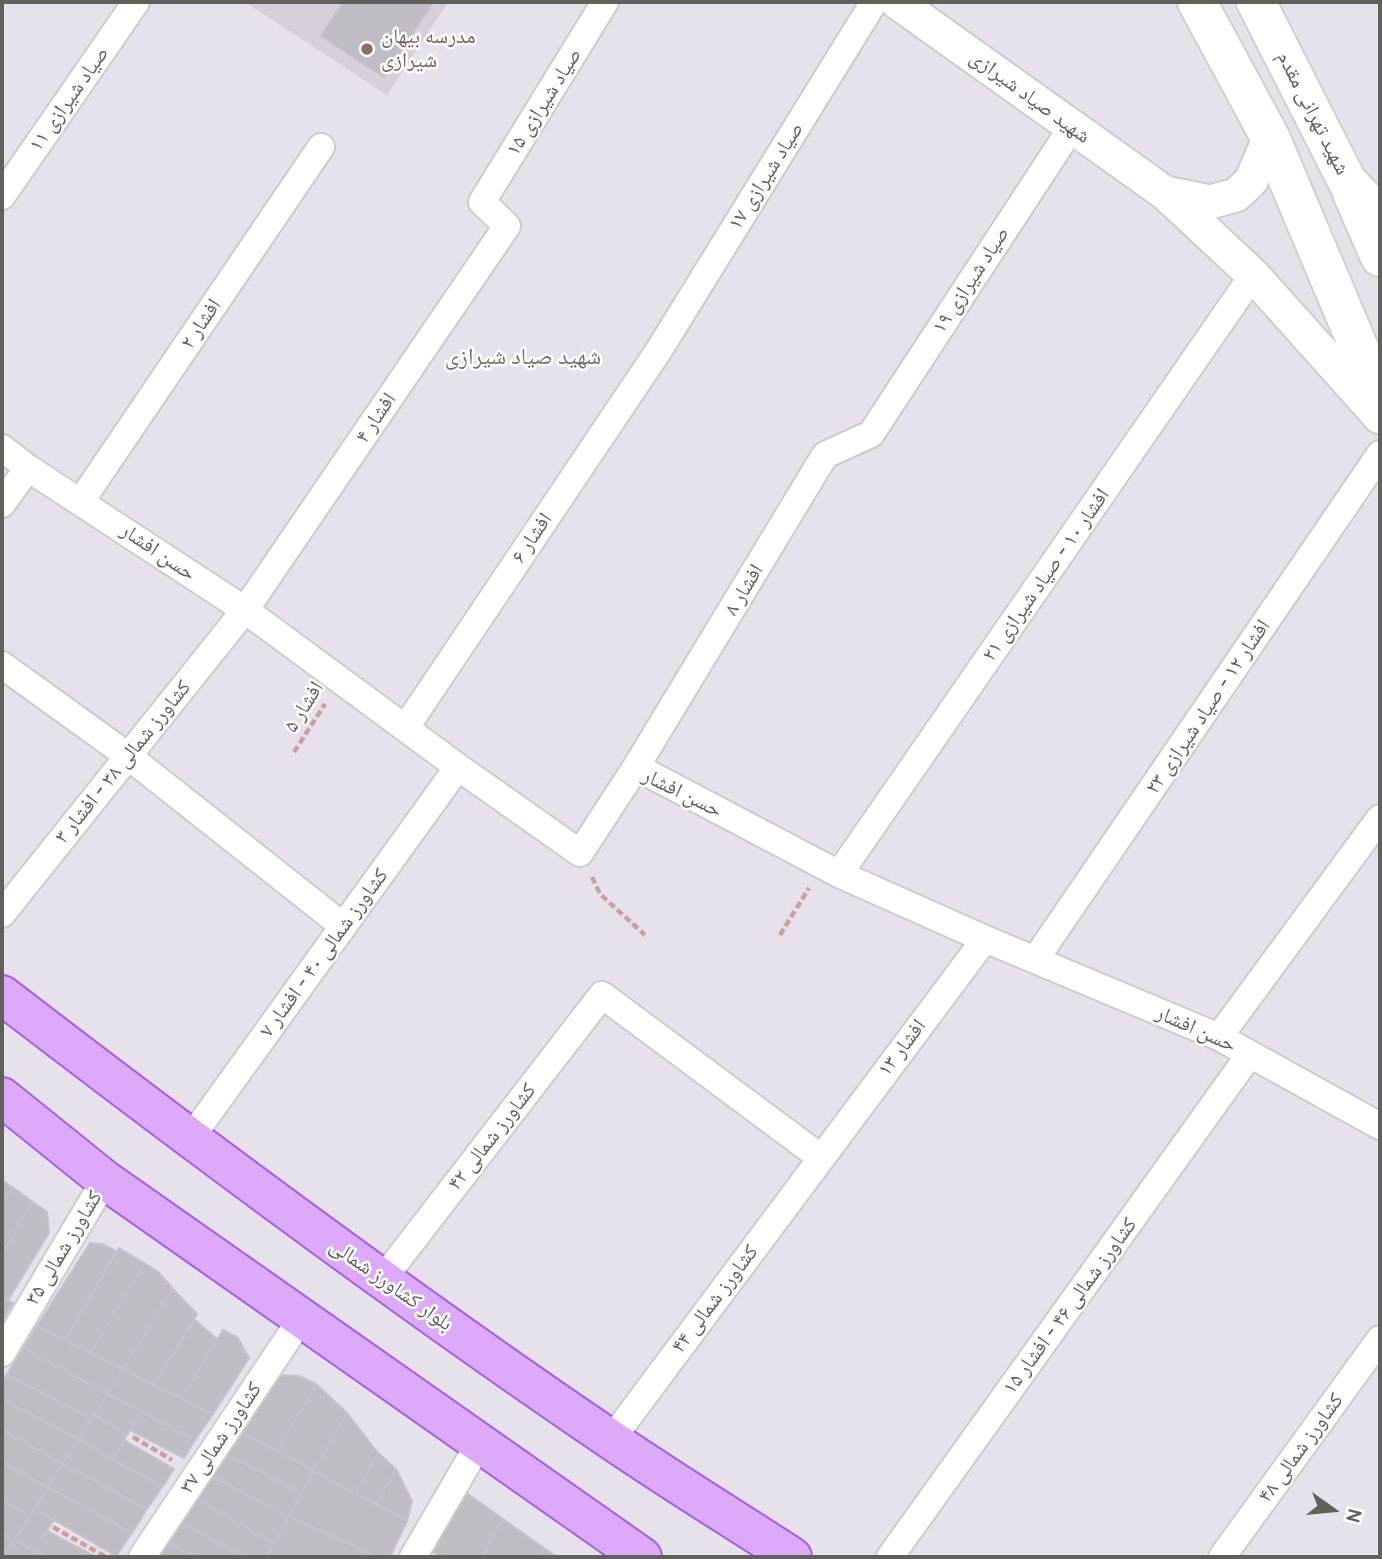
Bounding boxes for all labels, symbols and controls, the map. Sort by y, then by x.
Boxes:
place label: مدرسه بیهان شیرازی [381,24,476,74]
marker: مدرسه بیهان شیرازی [359,41,375,57]
street label: صیاد شیرازی ۱۱ [24,42,114,156]
street label: صیاد شیرازی ۱۵ [501,43,587,161]
street label: شهید صیاد شیرازی [965,45,1095,149]
street label: شهید تهرانی مقدم [1271,47,1355,179]
street label: صیاد شیرازی ۱۷ [723,117,809,235]
street label: صیاد شیرازی ۱۹ [927,222,1015,338]
street label: افشار ۲ [175,294,227,354]
district label: شهید صیاد شیرازی [445,343,601,371]
street label: افشار ۴ [350,388,402,448]
street label: افشار ۱۰ - صیاد شیرازی ۲۱ [977,484,1115,666]
street label: افشار ۶ [506,508,558,568]
street label: حسن افشار [116,518,200,586]
street label: افشار ۸ [719,560,769,620]
street label: افشار ۱۲ - صیاد شیرازی ۲۳ [1140,615,1276,799]
street label: کشاورز شمالی ۳۸ - افشار ۳ [49,675,197,849]
street label: افشار ۵ [279,677,329,737]
street label: حسن افشار [638,763,726,823]
street label: کشاورز شمالی ۴۰ - افشار ۷ [254,864,394,1042]
street label: حسن افشار [1152,1000,1240,1058]
street label: افشار ۱۳ [872,1015,932,1081]
street label: کشاورز شمالی ۴۲ [442,1078,542,1196]
street label: کشاورز شمالی ۳۵ [20,1186,108,1310]
street label: کشاورز شمالی ۴۶ - افشار ۱۵ [997,1213,1143,1399]
street label: بلوار کشاورز شمالی [325,1233,457,1337]
street label: کشاورز شمالی ۴۴ [666,1240,764,1358]
street label: کشاورز شمالی ۳۷ [174,1377,268,1499]
street label: کشاورز شمالی ۴۸ [1253,1388,1349,1508]
north arrow [1298,1475,1368,1545]
text: N [1341,1506,1367,1525]

